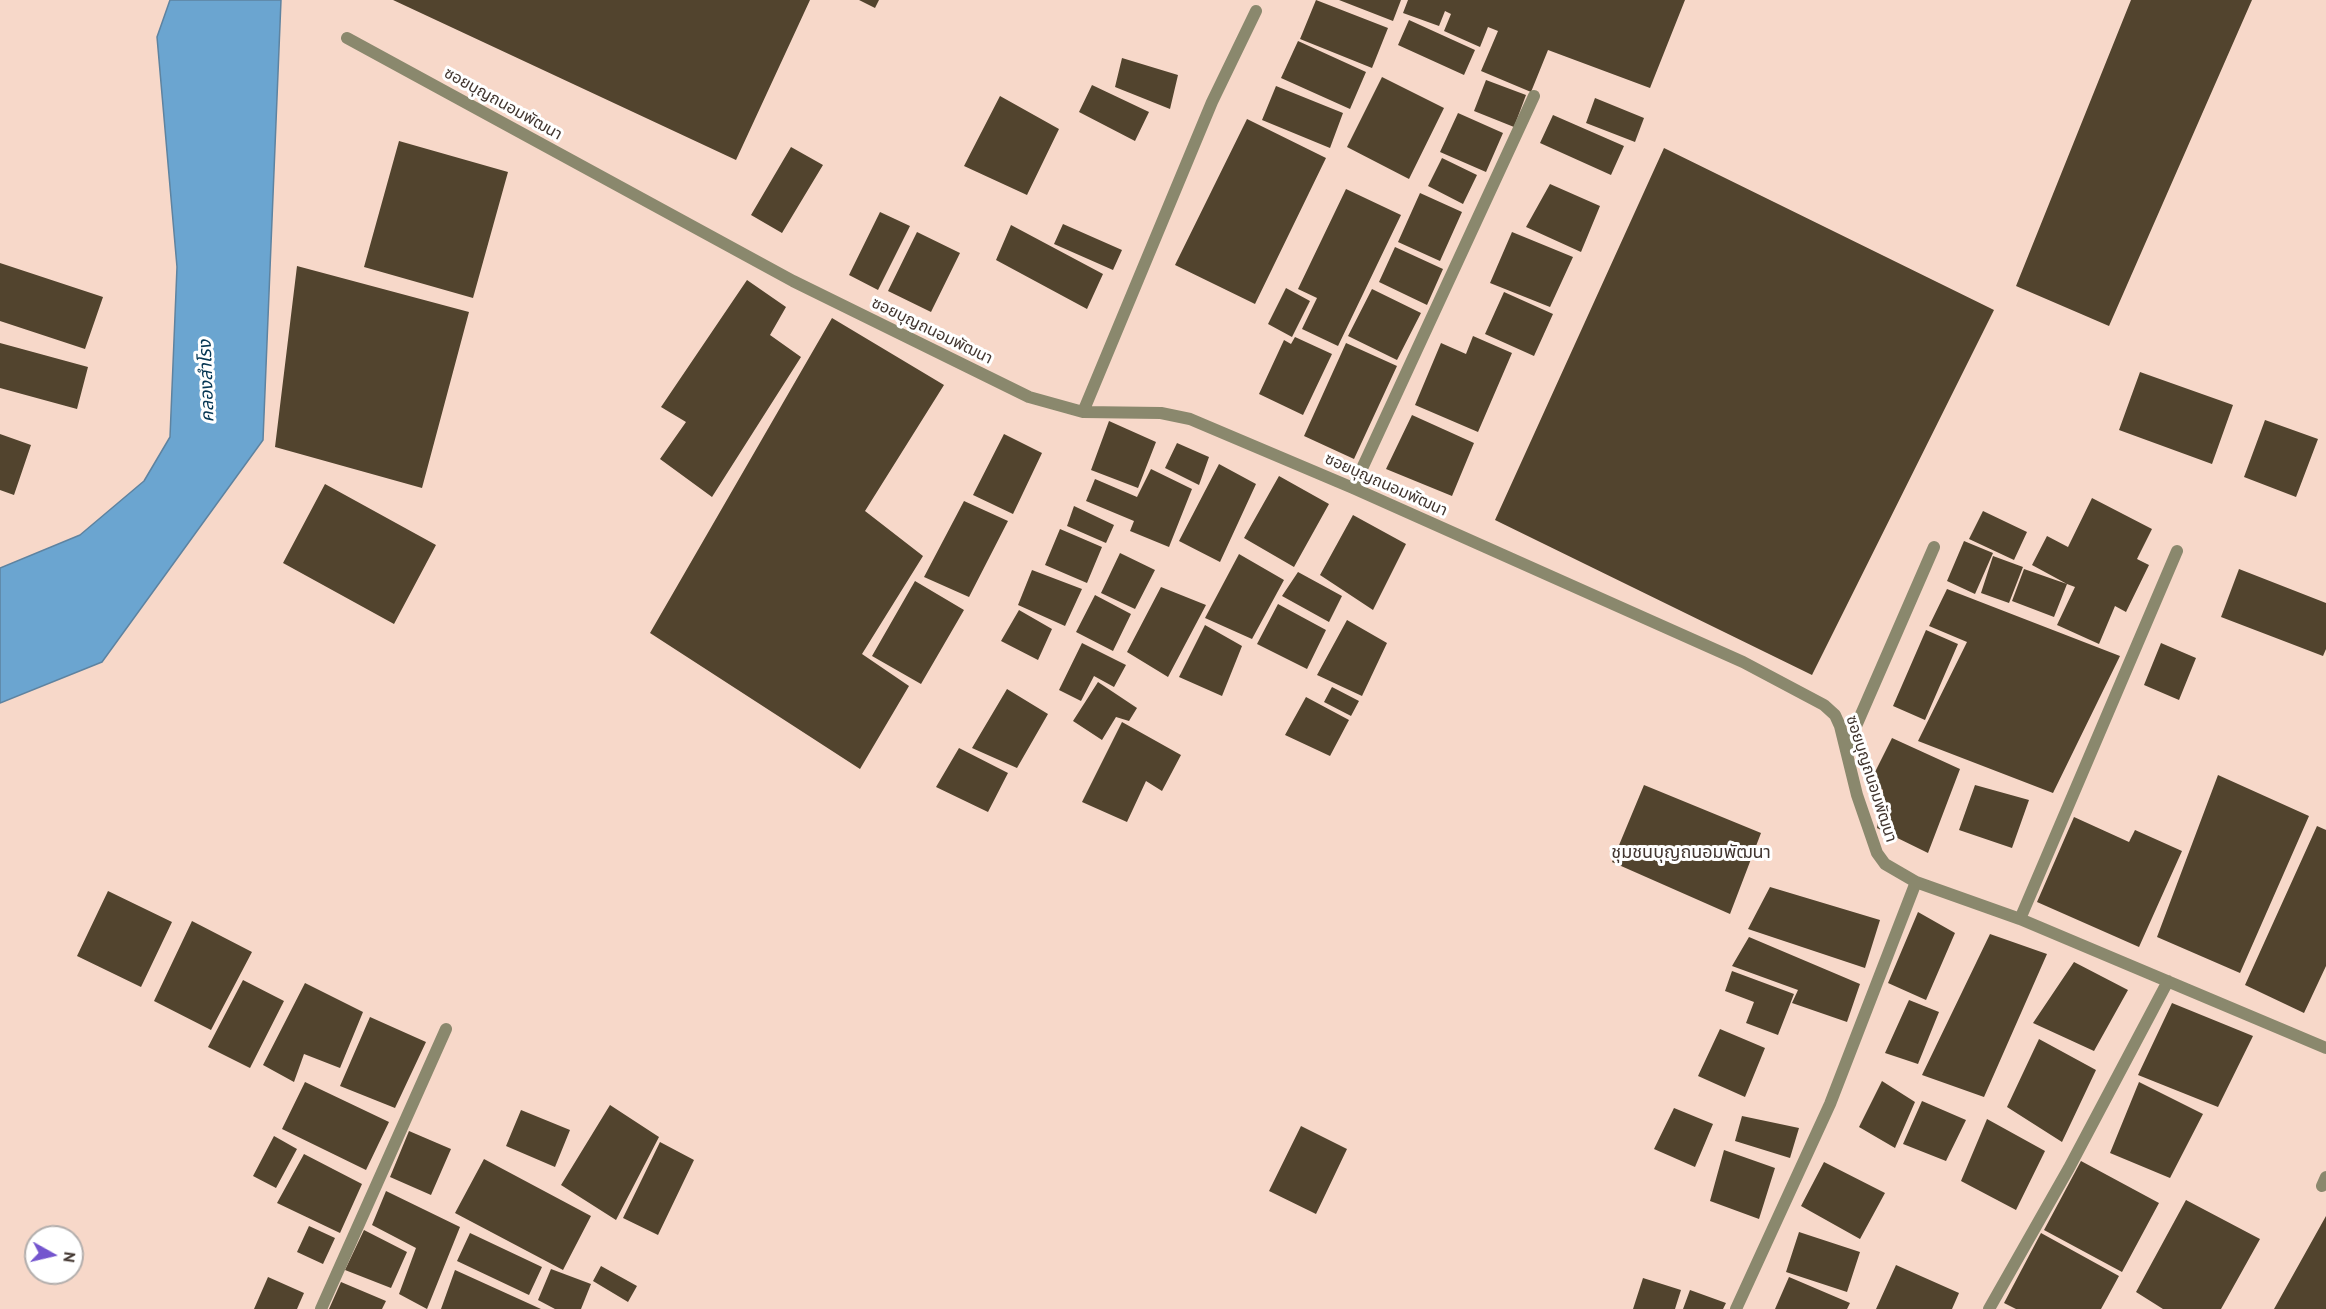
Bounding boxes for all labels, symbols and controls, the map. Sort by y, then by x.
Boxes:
street label: ซอยบุญถนอมพัฒนา [441,64,565,144]
street label: ซอยบุญถนอมพัฒนา [868,293,996,369]
water label: คลองสำโรง [195,339,219,423]
street label: ซอยบุญถนอมพัฒนา [1322,449,1450,521]
street label: ซอยบุญถนอมพัฒนา [1841,713,1901,845]
district label: ชุมชนบุญถนอมพัฒนา [1611,842,1771,864]
north arrow [24,1225,84,1285]
text: N [59,1251,80,1264]

